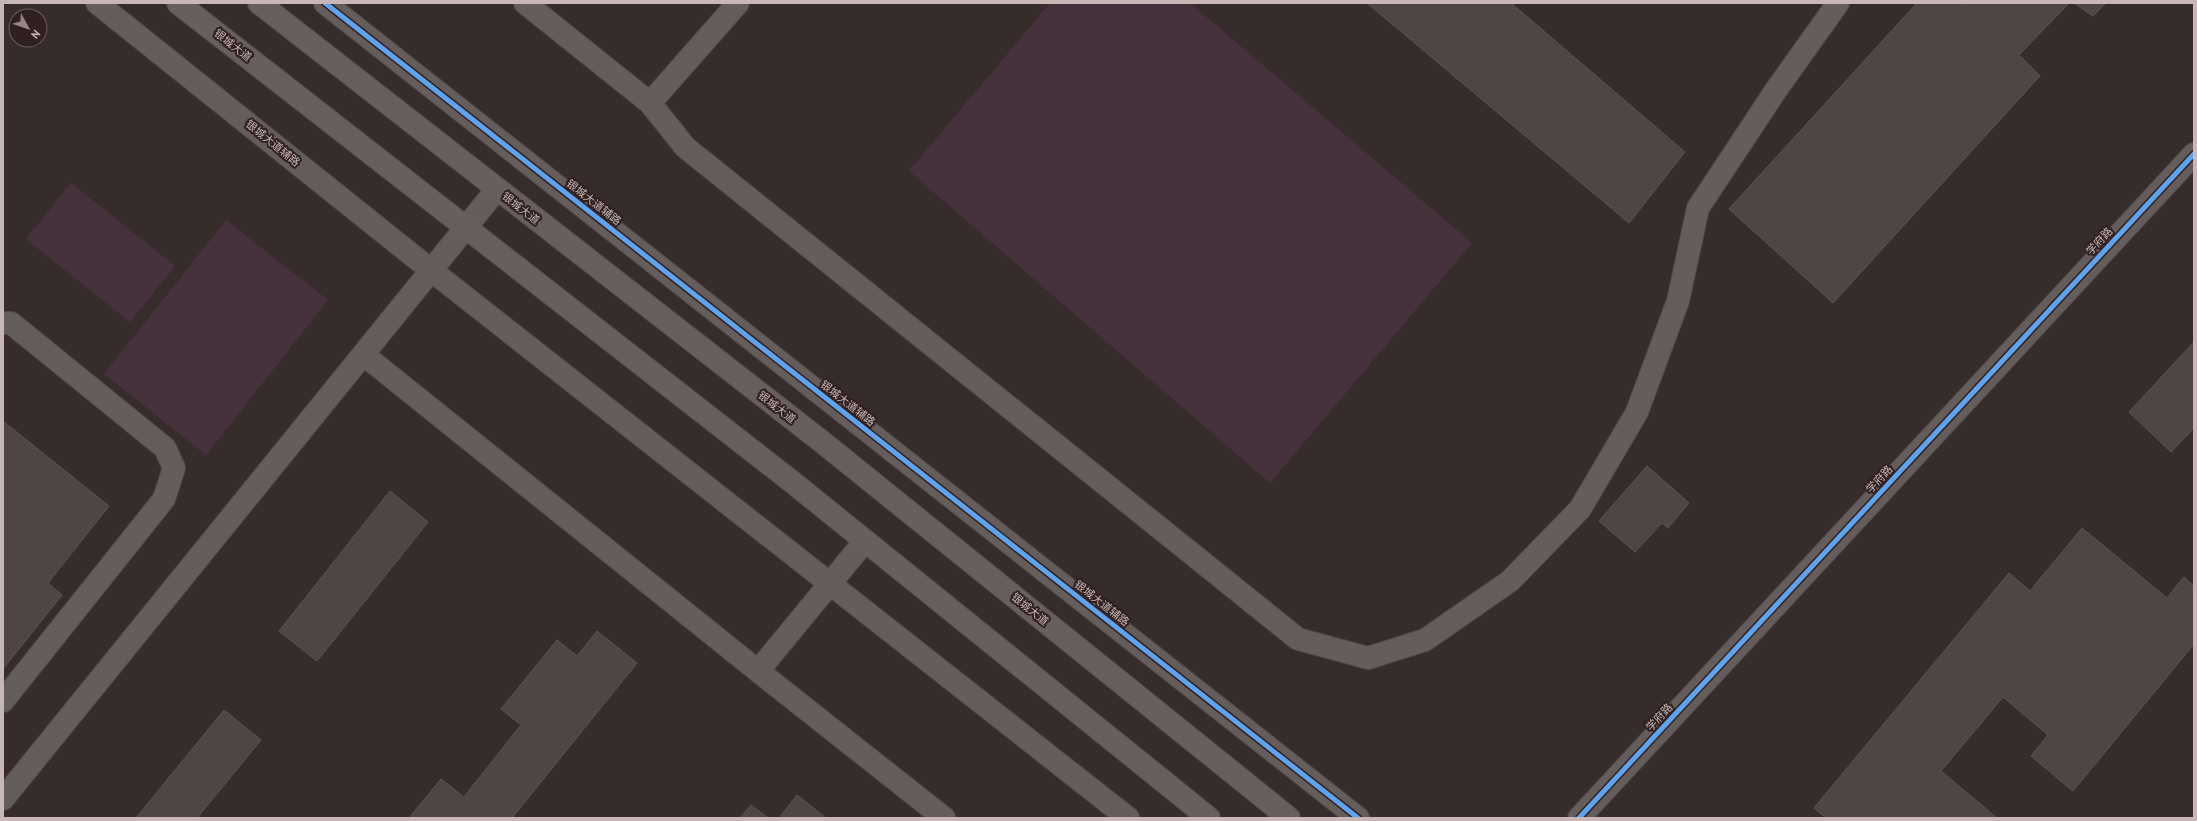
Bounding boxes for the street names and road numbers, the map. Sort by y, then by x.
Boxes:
street label: 银城大道 [211,26,255,64]
street label: 银城大道辅路 [243,117,303,169]
street label: 银城大道辅路 [564,176,624,228]
street label: 银城大道 [499,189,543,227]
street label: 学府路 [2083,224,2115,258]
street label: 银城大道辅路 [818,377,878,429]
street label: 银城大道 [755,388,799,426]
street label: 学府路 [1863,462,1895,496]
street label: 银城大道辅路 [1072,577,1132,629]
street label: 银城大道 [1008,590,1052,628]
street label: 学府路 [1643,700,1675,734]

